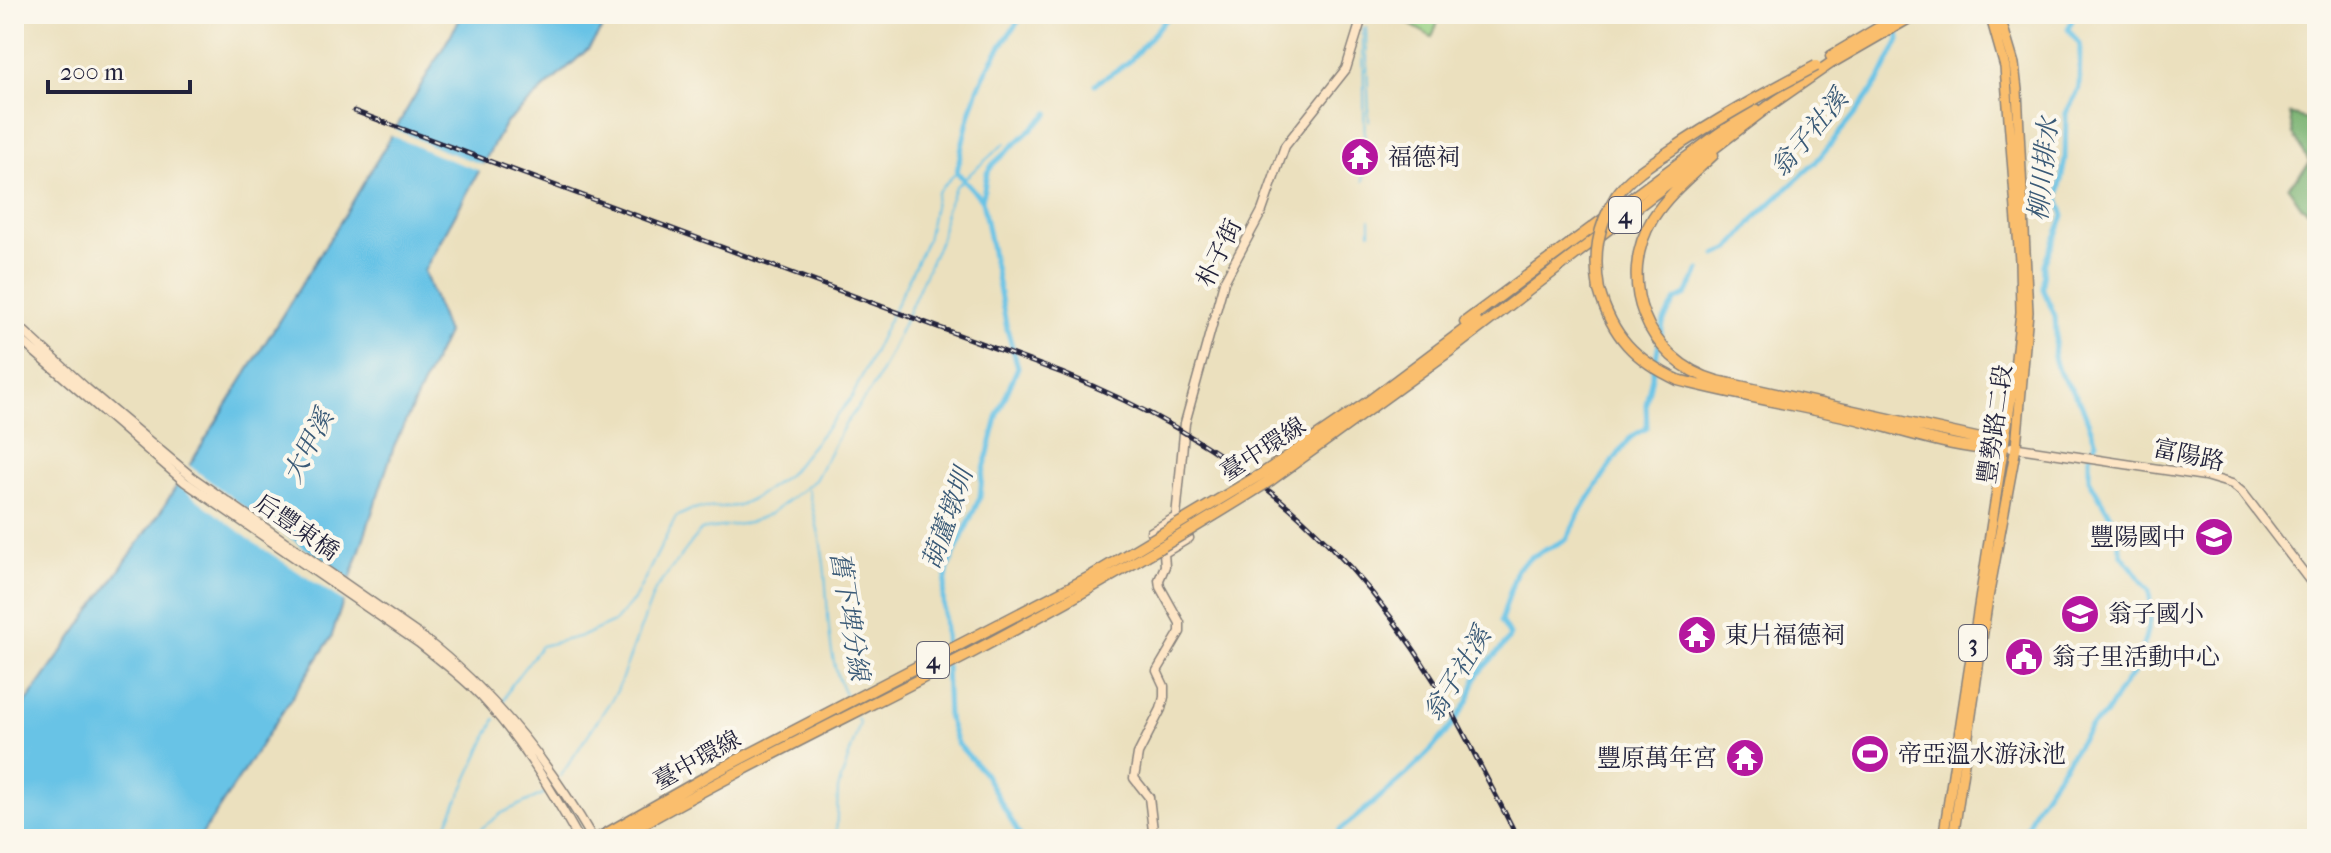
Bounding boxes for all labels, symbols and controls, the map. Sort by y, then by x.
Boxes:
scale bar [48,44,190,94]
text: 200 m [60,58,124,86]
water label: 翁子社溪 [1764,81,1857,183]
water label: 柳川排水 [2023,113,2065,222]
temple icon: 福德祠 [1339,136,1381,178]
place label: 福德祠 [1388,143,1460,171]
road number: 4 [1609,197,1641,233]
street label: 朴子街 [1191,215,1247,291]
street label: 豐勢路二段 [1973,363,2017,485]
water label: 大甲溪 [277,402,341,488]
street label: 臺中環線 [1215,411,1311,487]
street label: 富陽路 [2151,434,2227,476]
water label: 葫蘆墩圳 [916,461,980,573]
street label: 后豐東橋 [250,488,344,566]
school or university icon: 豐陽國中 [2193,516,2235,558]
place label: 豐陽國中 [2090,523,2186,551]
water label: 舊下埤分線 [824,549,875,686]
school or university icon: 翁子國小 [2059,593,2101,635]
place label: 翁子國小 [2108,600,2204,628]
temple icon: 東片福德祠 [1676,614,1718,656]
water label: 翁子社溪 [1417,619,1499,727]
place label: 東片福德祠 [1725,621,1845,649]
road number: 3 [1959,625,1987,661]
public building icon: 翁子里活動中心 [2003,636,2045,678]
road number: 4 [917,642,949,678]
place label: 翁子里活動中心 [2052,643,2220,671]
street label: 臺中環線 [648,724,746,796]
sports icon: 帝亞溫水游泳池 [1849,733,1891,775]
temple icon: 豐原萬年宮 [1724,737,1766,779]
place label: 帝亞溫水游泳池 [1898,740,2066,768]
place label: 豐原萬年宮 [1597,744,1717,772]

